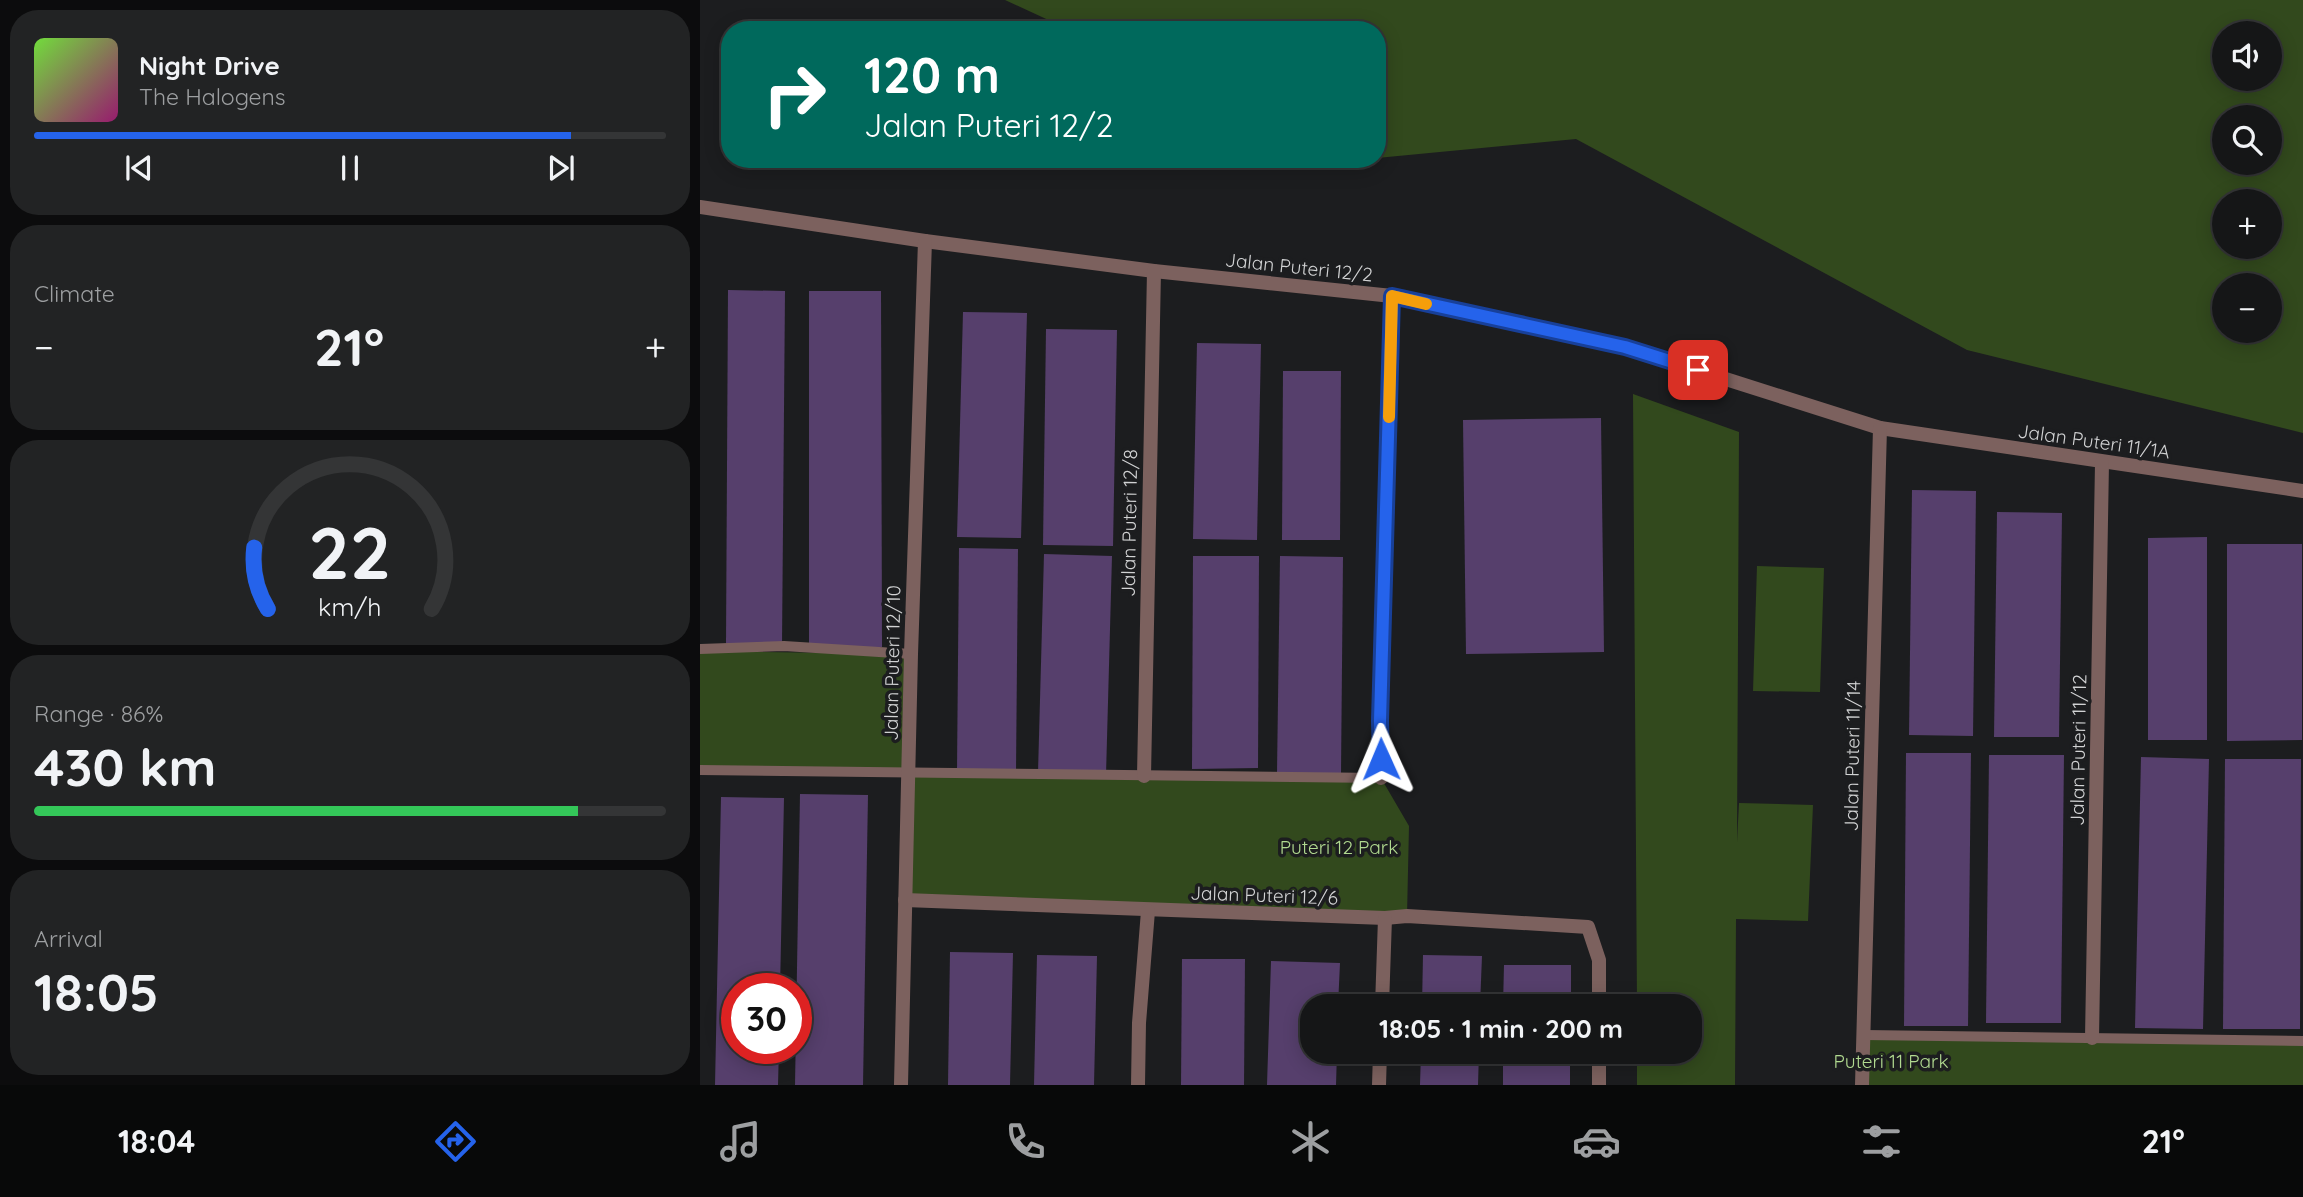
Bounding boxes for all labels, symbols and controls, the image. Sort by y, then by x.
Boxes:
map controls [2212,21,2282,343]
button: sound [2212,21,2282,91]
text: 120 m [864,44,1000,105]
text: Night Drive [139,49,280,82]
icon: right [749,49,840,140]
text: The Halogens [139,82,286,111]
text: Jalan Puteri 12/2 [864,105,1113,145]
button: search [2212,105,2282,175]
icon: previous [120,149,158,187]
icon: pause [331,149,369,187]
icon: next [542,149,580,187]
button: + [2212,189,2282,259]
street label: Jalan Puteri 12/2 [1224,247,1374,287]
button: − [2212,273,2282,343]
text: Climate [34,279,115,308]
text: 21° [314,314,384,379]
text: − [34,323,54,371]
text: + [645,323,666,371]
pin [1668,340,1728,400]
icon: arrive [1679,351,1717,389]
street label: Jalan Puteri 11/1A [2016,418,2172,464]
street label: Jalan Puteri 12/8 [1116,449,1142,597]
text: 22 [309,506,391,597]
street label: Jalan Puteri 12/10 [879,585,905,741]
text: km/h [318,590,382,621]
street label: Jalan Puteri 11/12 [2065,674,2091,826]
street label: Jalan Puteri 11/14 [1839,680,1865,832]
text: Range · 86% [34,699,163,728]
position arrow [1344,722,1418,796]
text: 430 km [34,734,217,799]
park label: Puteri 12 Park [1280,835,1398,859]
street label: Jalan Puteri 12/6 [1190,880,1338,910]
text: Arrival [34,924,103,953]
text: 18:05 [34,959,159,1024]
speed limit sign: 30 [721,973,812,1064]
text: 18:05 · 1 min · 200 m [1379,1012,1623,1045]
park label: Puteri 11 Park [1833,1049,1949,1073]
icon: directions [431,1117,480,1166]
icon: music [716,1117,765,1166]
icon: phone [1001,1117,1050,1166]
icon: climate [1286,1117,1335,1166]
icon: car [1572,1117,1621,1166]
icon: filters [1857,1117,1906,1166]
text: 18:04 [118,1121,195,1161]
text: 21° [2142,1121,2185,1161]

